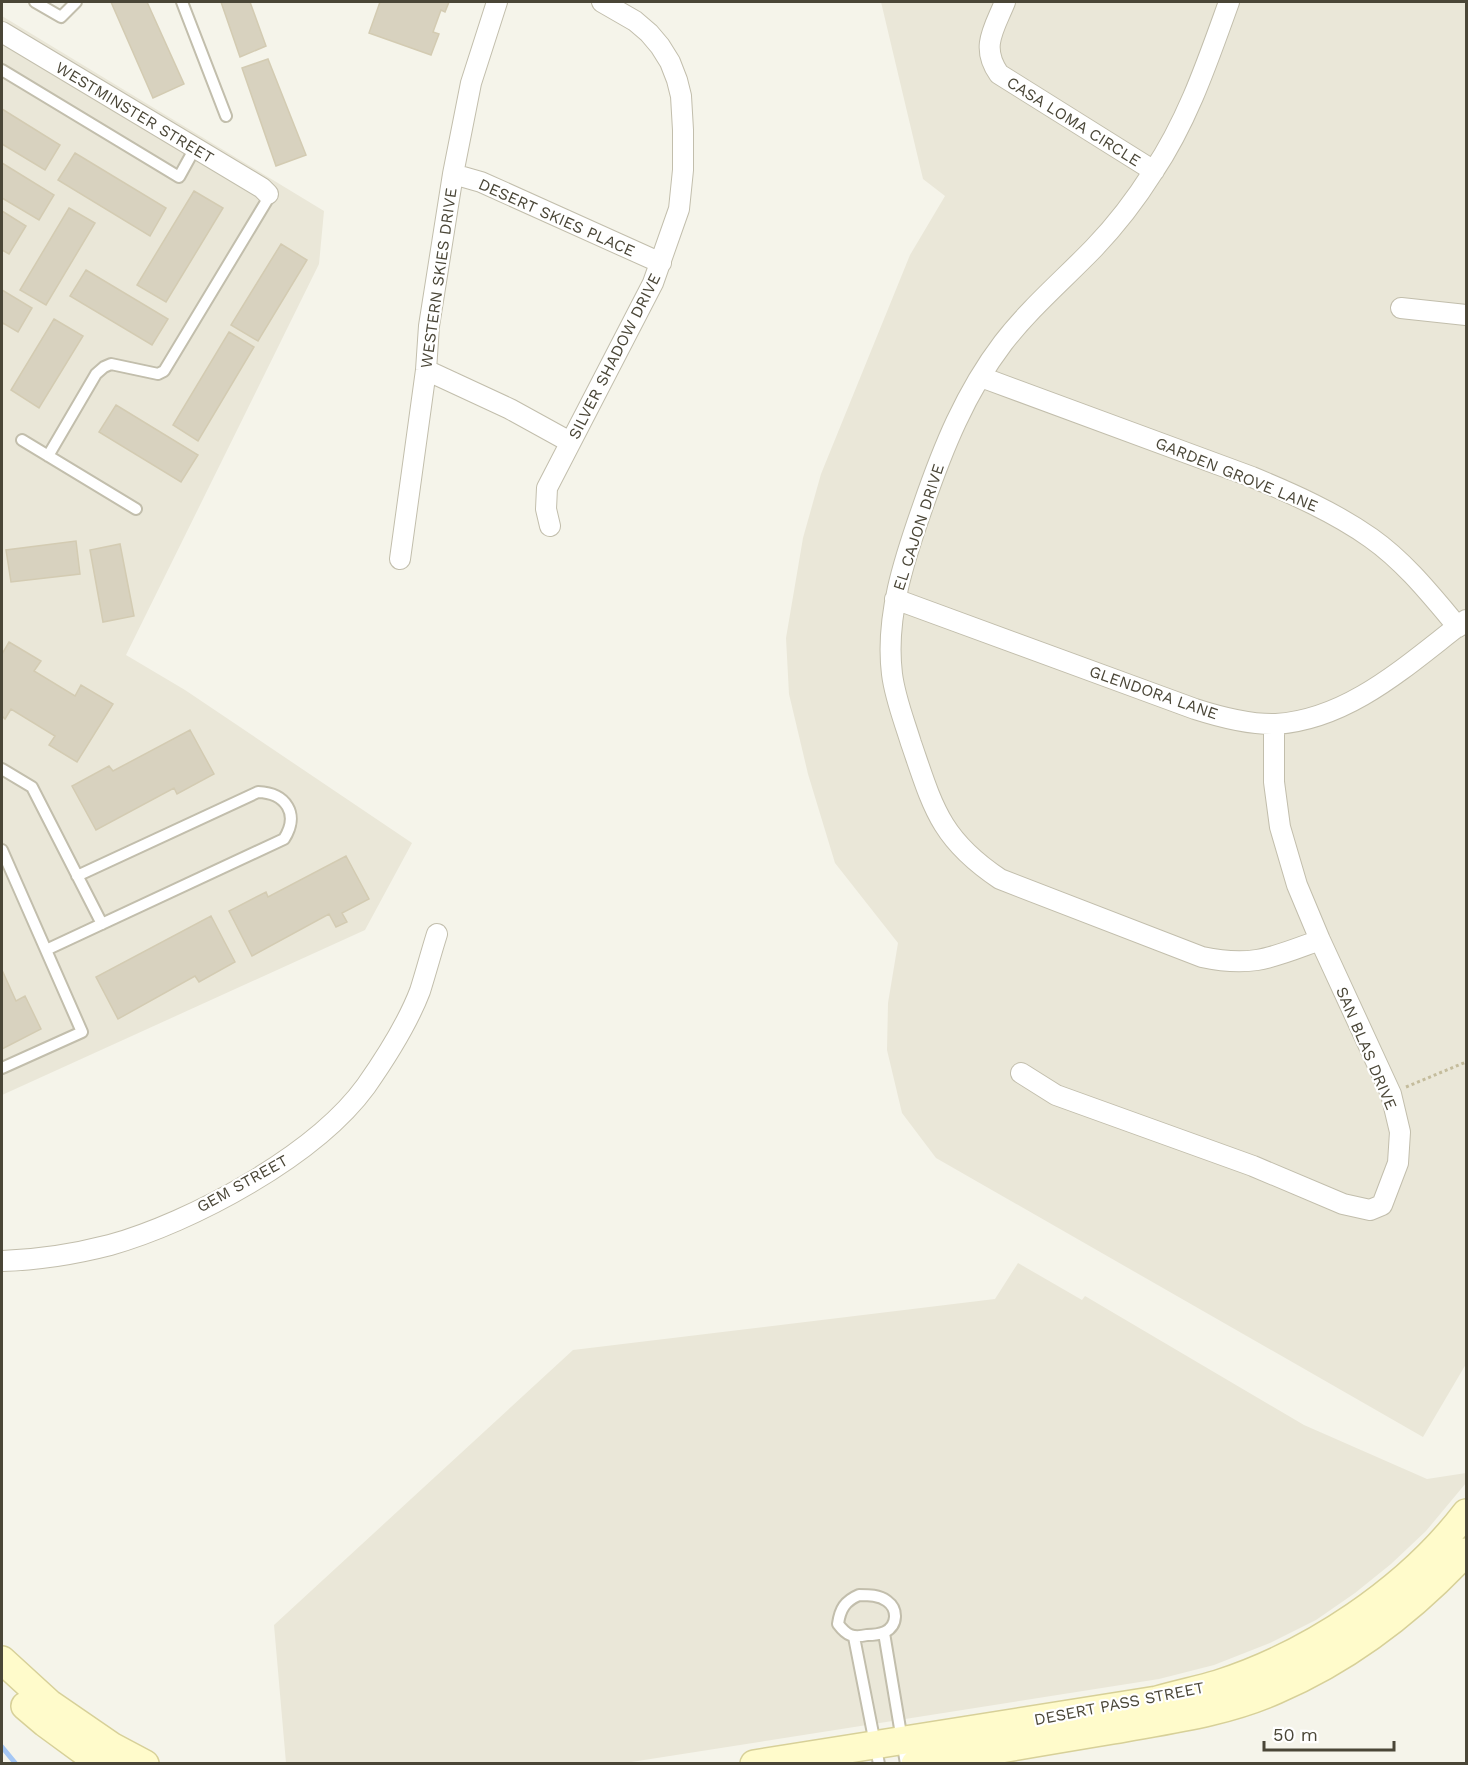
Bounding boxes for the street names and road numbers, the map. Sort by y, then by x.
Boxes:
street label: WESTMINSTER STREET [52,58,218,167]
street label: CASA LOMA CIRCLE [1003,73,1144,170]
street label: DESERT SKIES PLACE [476,174,638,261]
street label: WESTERN SKIES DRIVE [416,187,461,369]
street label: SILVER SHADOW DRIVE [564,270,665,442]
street label: GARDEN GROVE LANE [1153,433,1321,516]
street label: EL CAJON DRIVE [889,461,948,593]
street label: GLENDORA LANE [1087,662,1221,723]
street label: SAN BLAS DRIVE [1332,984,1401,1112]
street label: GEM STREET [193,1150,291,1216]
street label: DESERT PASS STREET [1032,1678,1206,1729]

